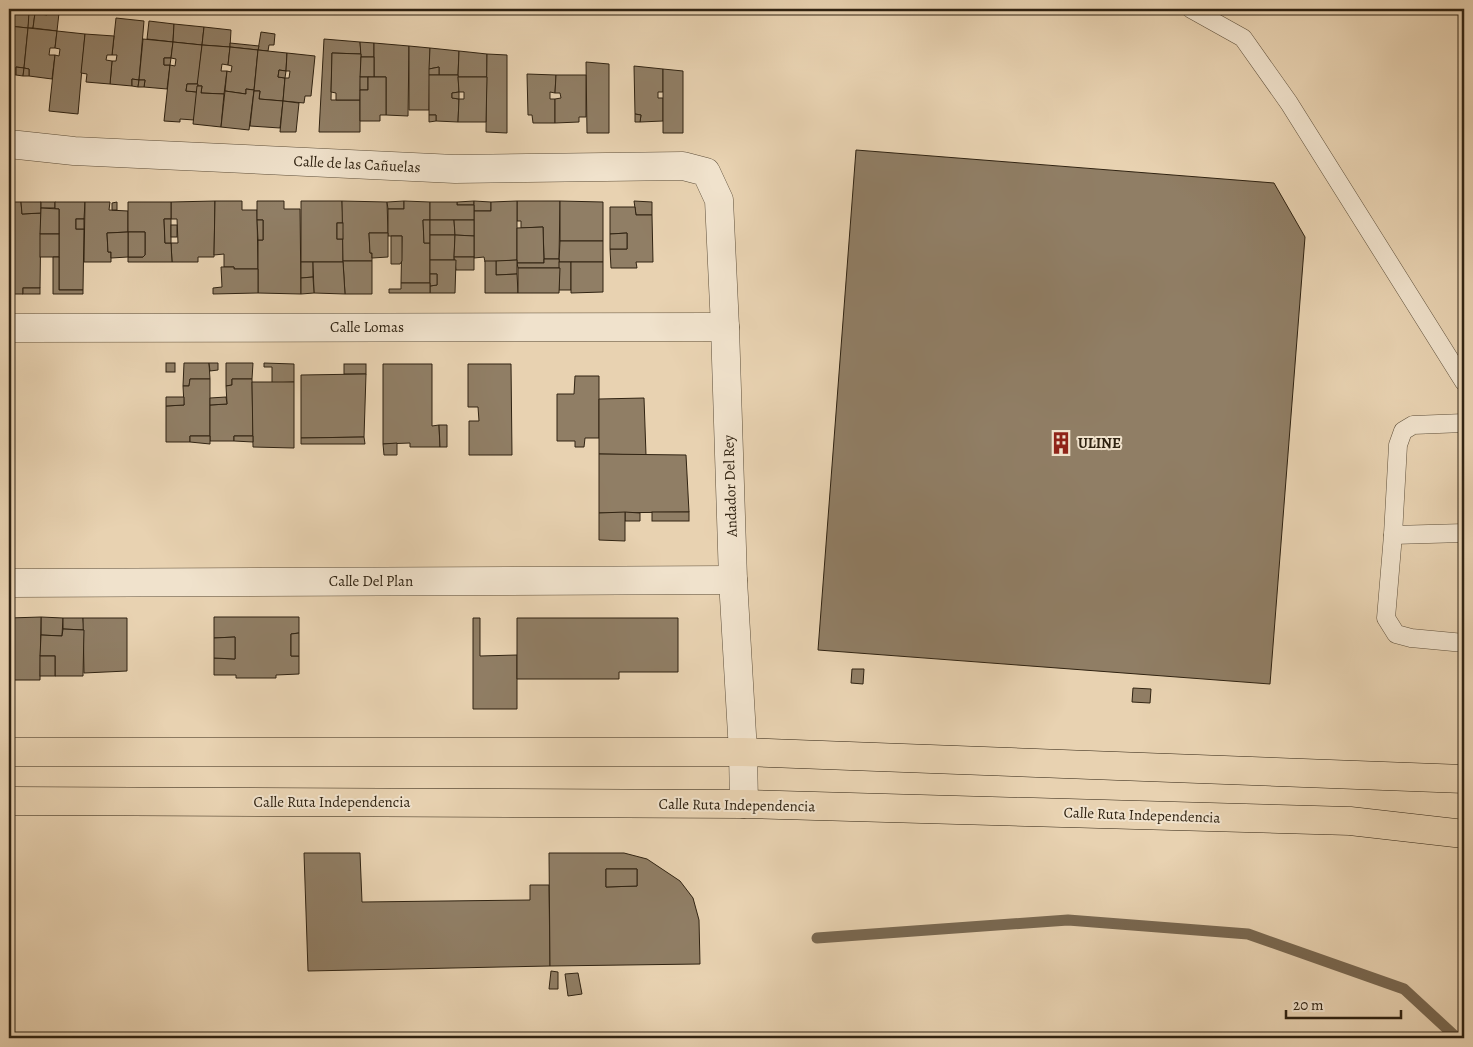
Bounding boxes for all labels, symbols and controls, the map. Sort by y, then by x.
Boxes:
street label: Calle de las Cañuelas [293,151,421,177]
street label: Calle Lomas [330,317,404,337]
building icon: ULINE [1048,430,1074,456]
place label: ULINE [1078,433,1121,453]
street label: Andador Del Rey [718,434,742,538]
street label: Calle Del Plan [329,571,413,591]
street label: Calle Ruta Independencia [254,792,410,812]
street label: Calle Ruta Independencia [658,794,816,816]
street label: Calle Ruta Independencia [1063,802,1221,828]
scale bar [1286,987,1400,1019]
text: 20 m [1293,995,1324,1015]

